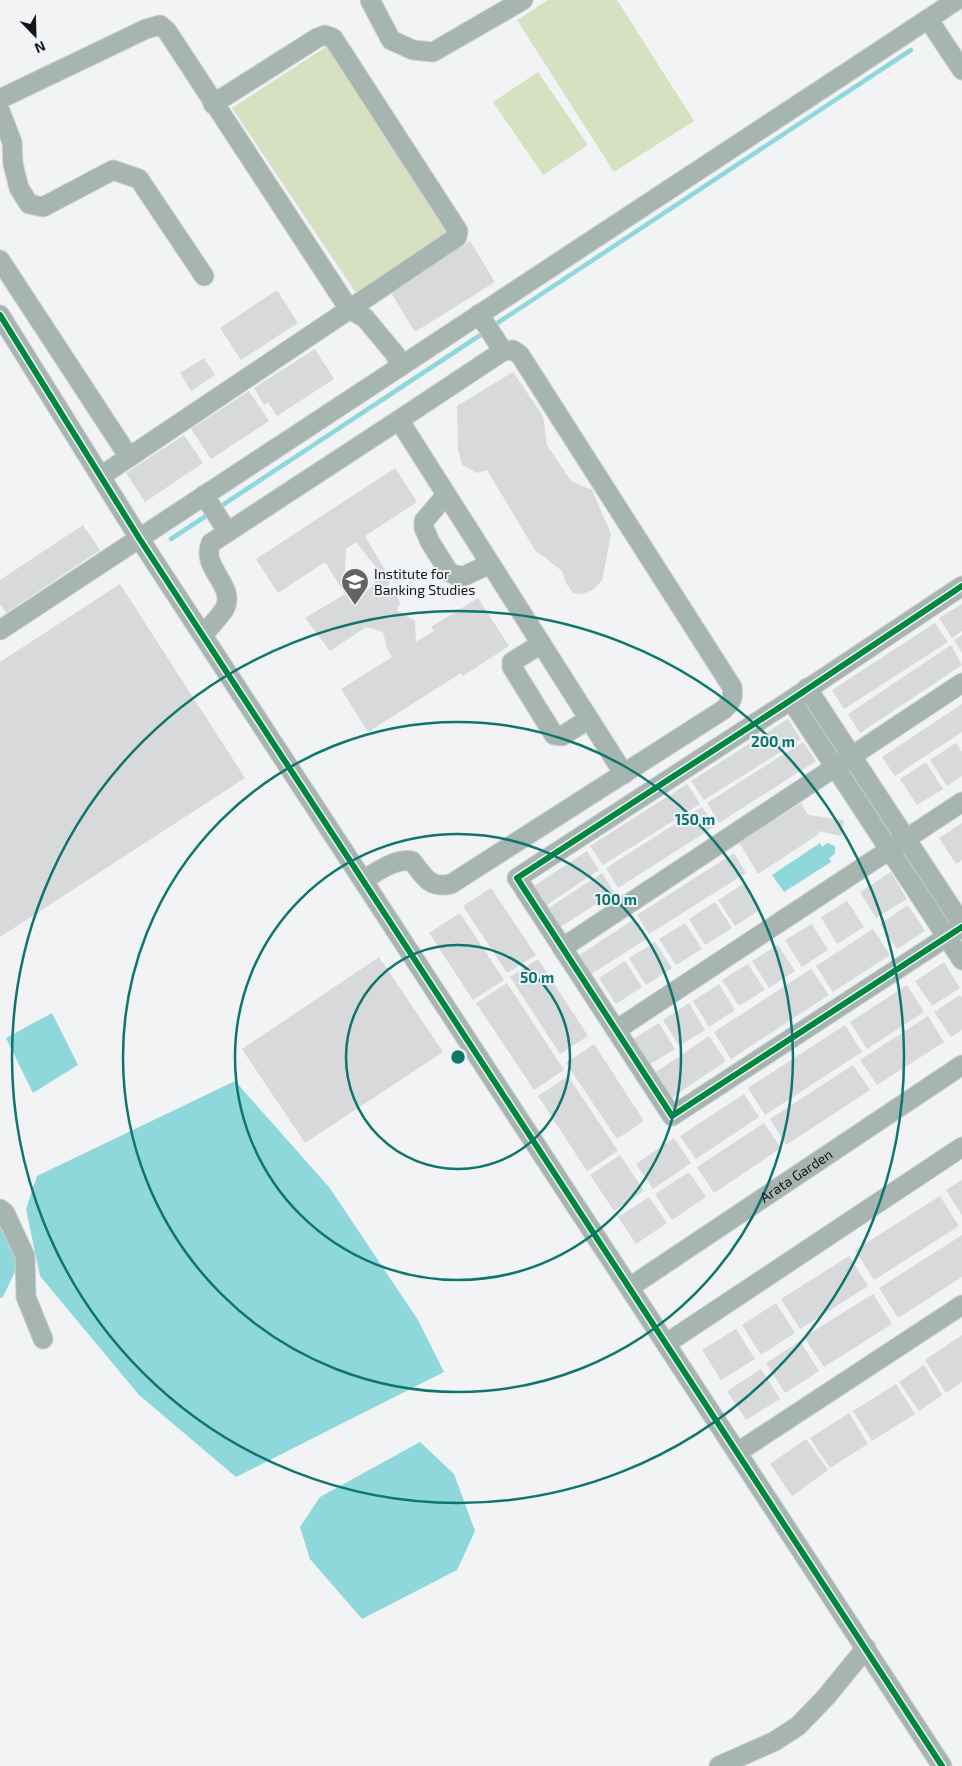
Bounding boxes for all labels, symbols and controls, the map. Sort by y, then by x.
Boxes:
north arrow [10,10,60,60]
text: N [32,38,48,57]
place label: Institute for Banking Studies [374,565,475,598]
school or university icon: Institute for Banking Studies [340,567,370,606]
text: 200 m [751,732,795,750]
text: 150 m [675,810,715,828]
text: 100 m [595,890,637,908]
text: 50 m [520,968,554,986]
centre of rings [449,1048,467,1066]
street label: Arata Garden [756,1145,836,1206]

